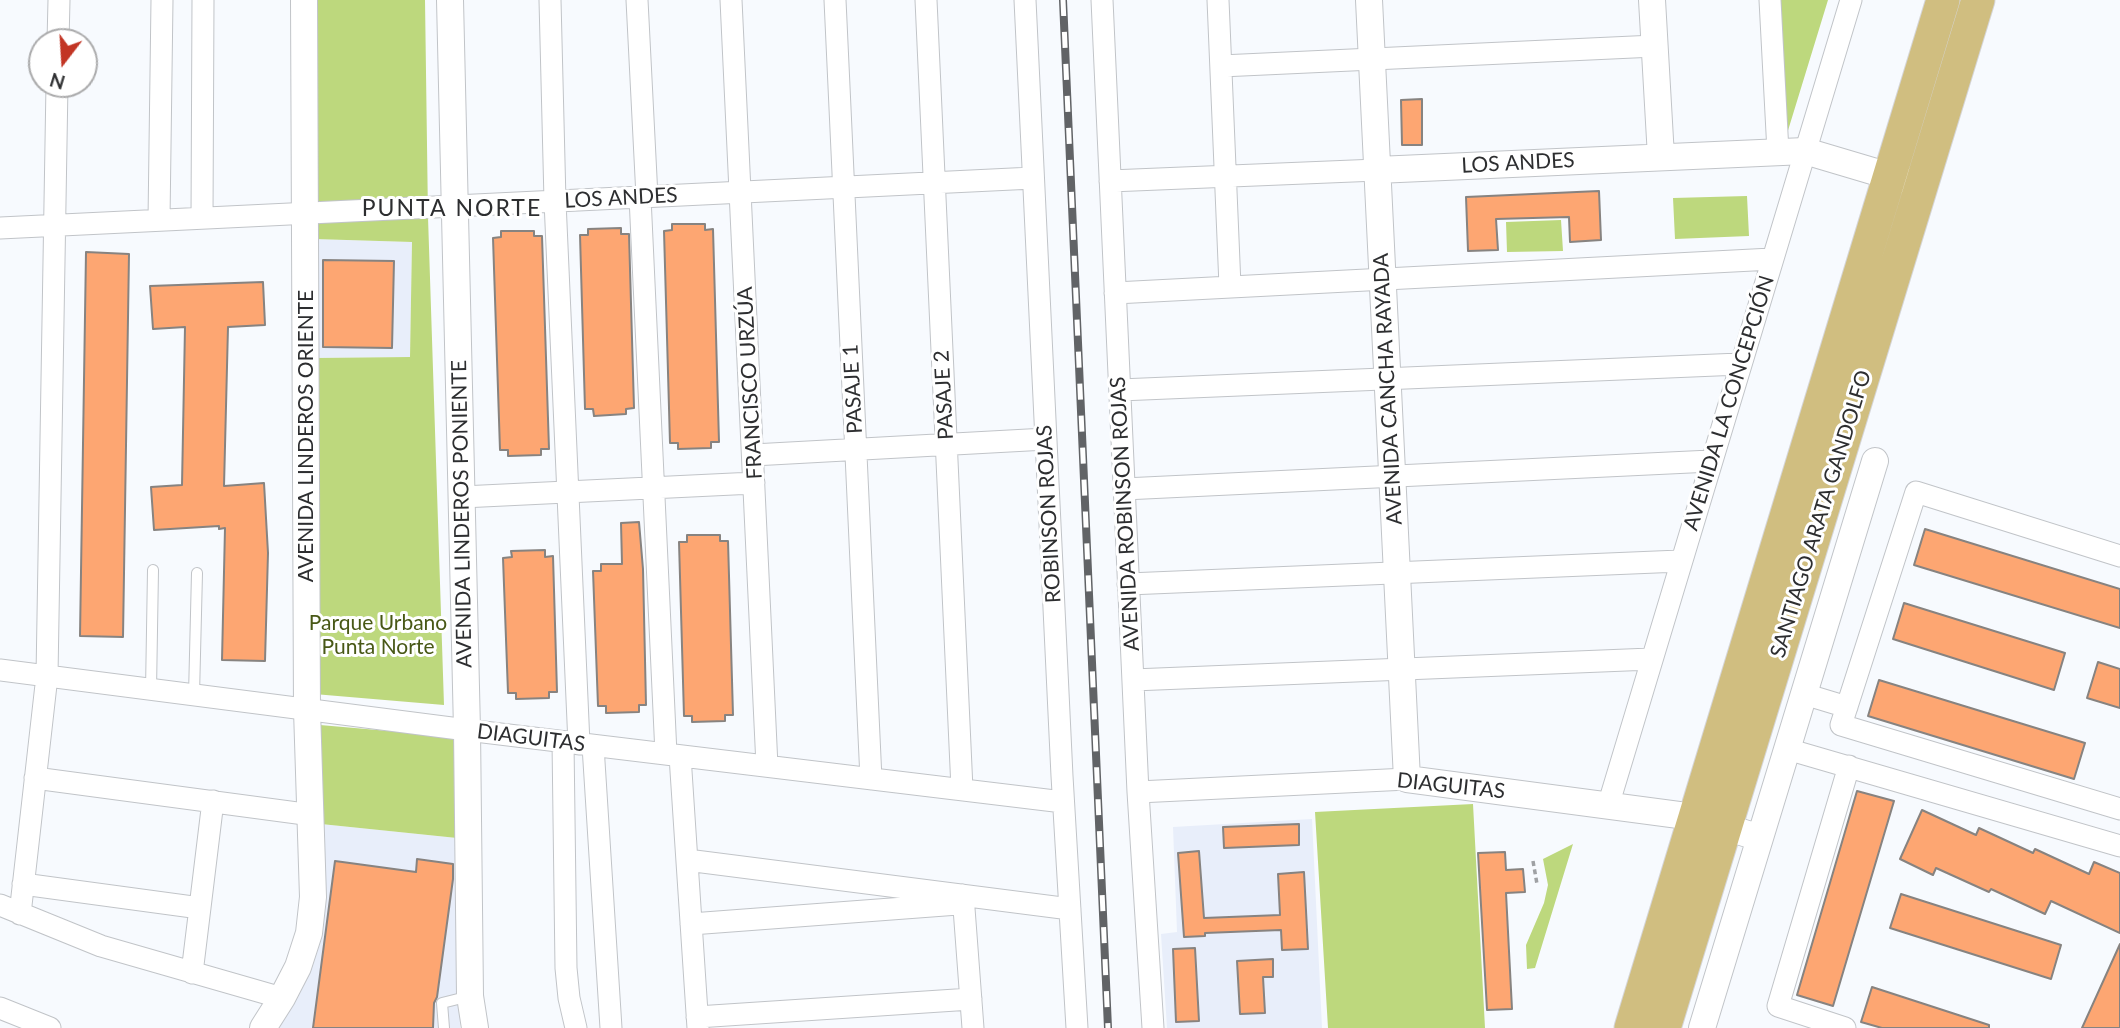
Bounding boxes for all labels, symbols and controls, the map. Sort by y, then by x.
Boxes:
north arrow [28,28,98,98]
text: N [47,69,68,95]
street label: LOS ANDES [1461,147,1575,179]
street label: LOS ANDES [564,182,678,214]
district label: PUNTA NORTE [363,195,541,223]
street label: AVENIDA CANCHA RAYADA [1368,253,1408,525]
street label: AVENIDA LA CONCEPCIÓN [1678,273,1780,533]
street label: FRANCISCO URZÚA [732,286,768,480]
street label: AVENIDA LINDEROS ORIENTE [293,290,319,582]
street label: PASAJE 1 [838,344,868,434]
street label: PASAJE 2 [929,350,959,440]
street label: AVENIDA LINDEROS PONIENTE [447,360,477,668]
street label: SANTIAGO ARATA GANDOLFO [1765,367,1877,661]
street label: AVENIDA ROBINSON ROJAS [1105,376,1145,652]
street label: ROBINSON ROJAS [1032,424,1066,604]
park label: Parque Urbano Punta Norte [309,610,447,660]
street label: DIAGUITAS [475,719,587,757]
street label: DIAGUITAS [1396,768,1506,804]

